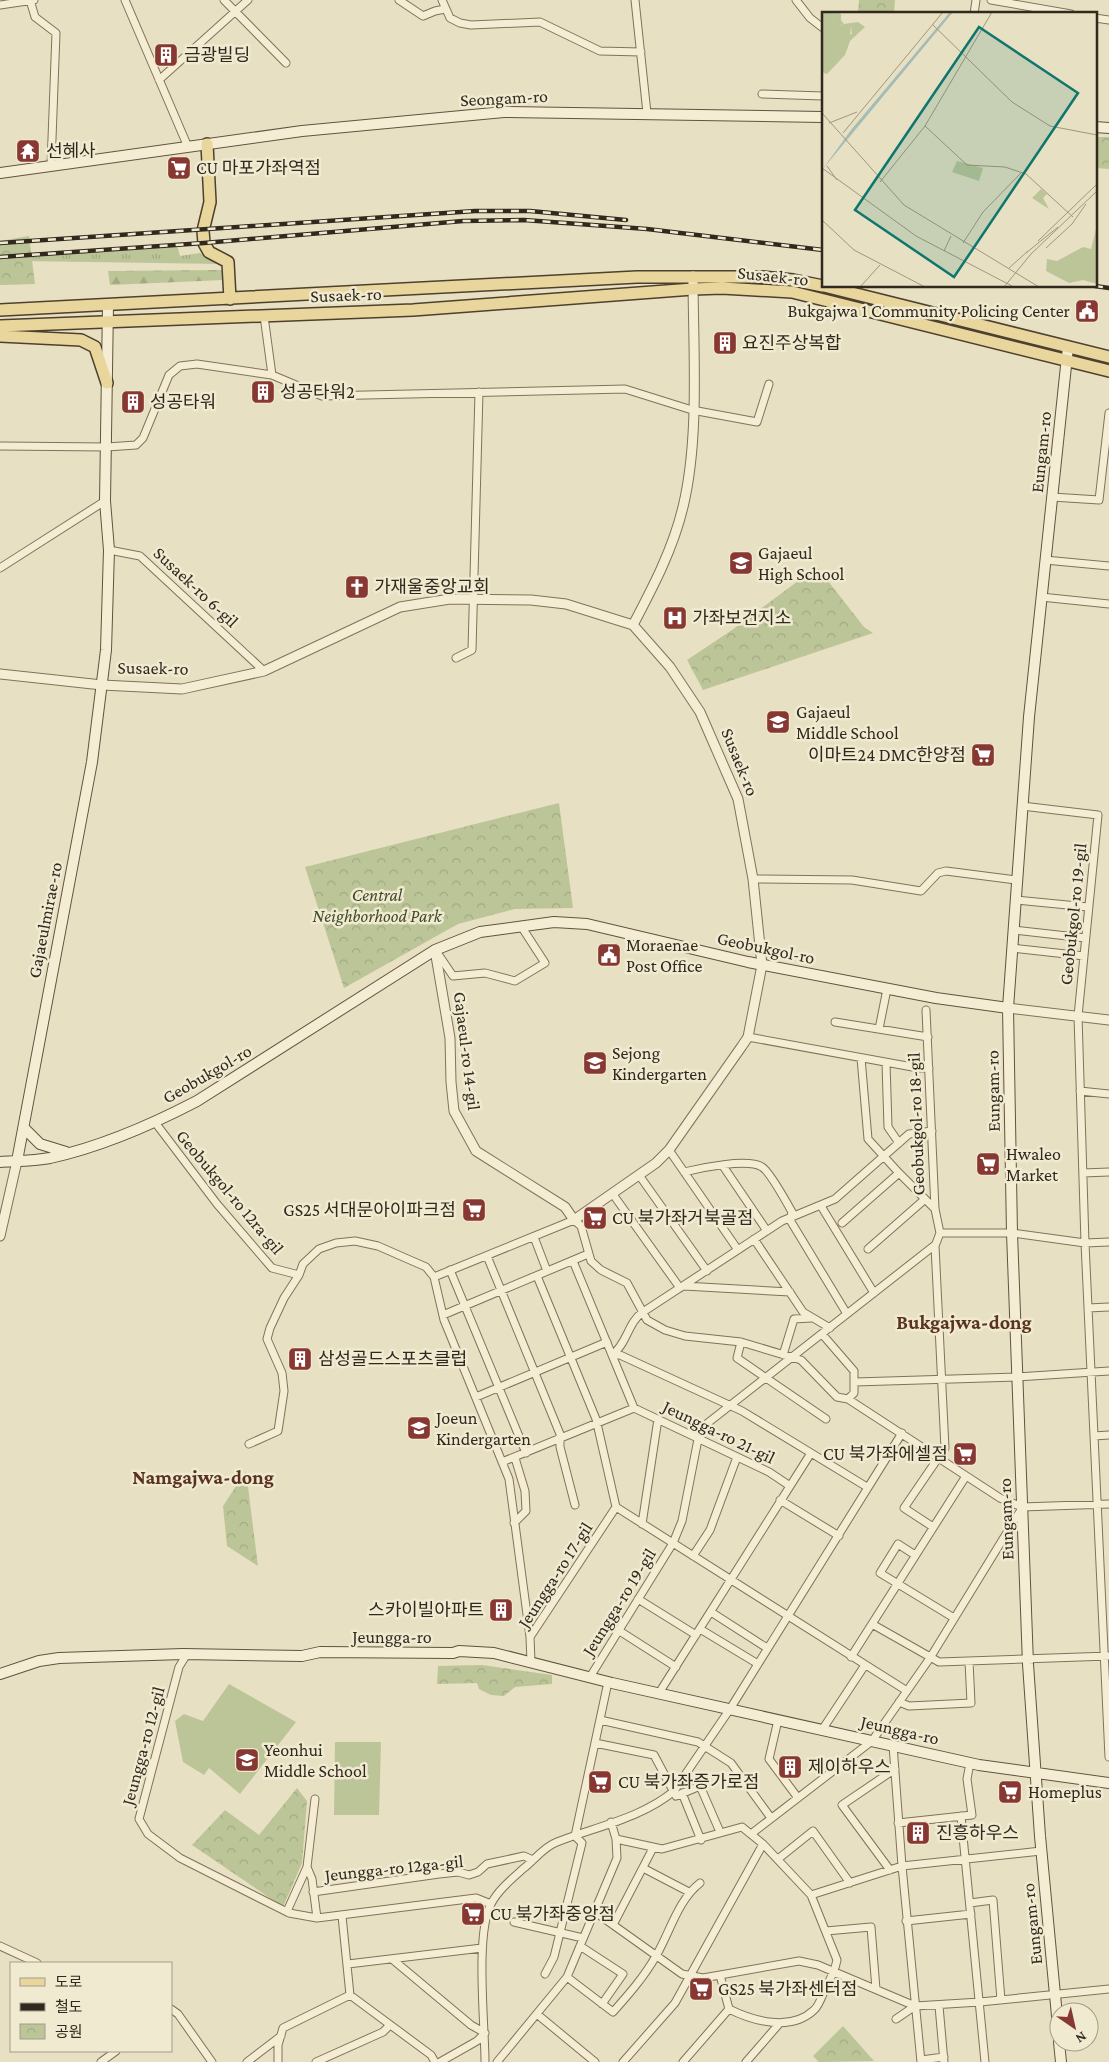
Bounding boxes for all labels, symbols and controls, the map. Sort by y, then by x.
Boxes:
inset map [822,12,1096,288]
building icon: 금광빌딩 [153,42,179,68]
place label: 금광빌딩 [184,45,250,65]
street label: Seongam-ro [460,86,548,110]
temple icon: 선혜사 [15,138,41,164]
place label: 선혜사 [46,141,96,161]
supermarket icon: CU 마포가좌역점 [166,155,192,181]
place label: CU 마포가좌역점 [196,158,321,178]
street label: Susaek-ro [737,262,810,290]
street label: Susaek-ro [310,284,382,306]
public building icon: Bukgajwa 1 Community Policing Center [1074,298,1100,324]
place label: Bukgajwa 1 Community Policing Center [788,301,1071,322]
building icon: 요진주상복합 [712,330,738,356]
place label: 요진주상복합 [742,333,841,353]
building icon: 성공타워2 [250,379,276,405]
place label: 성공타워2 [280,382,355,402]
building icon: 성공타워 [120,389,146,415]
place label: 성공타워 [150,392,216,412]
street label: Eungam-ro [1027,410,1055,494]
street label: Susaek-ro 6-gil [150,543,243,631]
place label: Gajaeul High School [758,543,845,584]
school or university icon: Gajaeul High School [728,550,754,576]
church icon: 가재울중앙교회 [344,574,370,600]
place label: 가재울중앙교회 [374,577,490,597]
hospital icon: 가좌보건지소 [662,605,688,631]
place label: 가좌보건지소 [692,608,791,628]
street label: Susaek-ro [117,657,189,679]
place label: Gajaeul Middle School [796,702,899,743]
school or university icon: Gajaeul Middle School [765,709,791,735]
street label: Susaek-ro [717,725,763,799]
supermarket icon: 이마트24 DMC한양점 [970,742,996,768]
place label: 이마트24 DMC한양점 [808,745,966,765]
street label: Geobukgol-ro 19-gil [1056,842,1090,986]
street label: Gajaeulmirae-ro [24,860,67,980]
park label: Central Neighborhood Park [312,885,443,926]
street label: Geobukgol-ro [715,928,817,968]
place label: Moraenae Post Office [626,935,702,976]
public building icon: Moraenae Post Office [596,942,622,968]
street label: Gajaeul-ro 14-gil [449,991,484,1112]
street label: Geobukgol-ro [159,1040,255,1107]
place label: Sejong Kindergarten [612,1043,707,1084]
school or university icon: Sejong Kindergarten [582,1050,608,1076]
street label: Eungam-ro [982,1050,1004,1132]
street label: Geobukgol-ro 18-gil [904,1052,928,1196]
street label: Geobukgol-ro 12ra-gil [172,1126,288,1258]
place label: Hwaleo Market [1006,1144,1061,1185]
supermarket icon: Hwaleo Market [975,1151,1001,1177]
supermarket icon: GS25 서대문아이파크점 [461,1197,487,1223]
place label: GS25 서대문아이파크점 [283,1200,456,1220]
supermarket icon: CU 북가좌거북골점 [582,1205,608,1231]
place label: CU 북가좌거북골점 [612,1208,754,1228]
district label: Bukgajwa-dong [896,1311,1032,1334]
building icon: 삼성골드스포츠클럽 [287,1346,313,1372]
place label: 삼성골드스포츠클럽 [318,1349,467,1369]
street label: Jeungga-ro 21-gil [658,1395,779,1468]
place label: Joeun Kindergarten [434,1408,531,1449]
school or university icon: Joeun Kindergarten [406,1415,432,1441]
supermarket icon: CU 북가좌에셀점 [952,1441,978,1467]
place label: CU 북가좌에셀점 [823,1444,948,1464]
district label: Namgajwa-dong [132,1466,274,1489]
street label: Eungam-ro [995,1478,1017,1560]
street label: Jeungga-ro 17-gil [512,1518,597,1633]
street label: Jeungga-ro 19-gil [577,1544,660,1661]
building icon: 스카이빌아파트 [488,1597,514,1623]
place label: 스카이빌아파트 [368,1600,484,1620]
street label: Jeungga-ro [350,1627,432,1647]
street label: Jeungga-ro 12-gil [117,1684,169,1810]
street label: Jeungga-ro [857,1711,941,1749]
place label: Yeonhui Middle School [264,1740,367,1781]
school or university icon: Yeonhui Middle School [234,1747,260,1773]
building icon: 제이하우스 [777,1754,803,1780]
place label: 제이하우스 [808,1757,891,1777]
supermarket icon: CU 북가좌증가로점 [587,1769,613,1795]
place label: CU 북가좌증가로점 [618,1772,760,1792]
supermarket icon: Homeplus [997,1779,1023,1805]
place label: Homeplus [1028,1782,1102,1802]
building icon: 진흥하우스 [905,1820,931,1846]
place label: 진흥하우스 [936,1823,1019,1843]
street label: Jeungga-ro 12ga-gil [322,1851,465,1885]
street label: Eungam-ro [1018,1882,1046,1966]
supermarket icon: CU 북가좌중앙점 [460,1901,486,1927]
place label: CU 북가좌중앙점 [490,1904,615,1924]
legend [10,1962,172,2052]
text: 도로 [55,1974,83,1990]
supermarket icon: GS25 북가좌센터점 [688,1976,714,2002]
place label: GS25 북가좌센터점 [718,1979,858,1999]
text: 철도 [55,1999,83,2015]
north arrow [1049,2002,1099,2052]
text: 공원 [55,2024,83,2040]
text: N [1072,2028,1090,2047]

